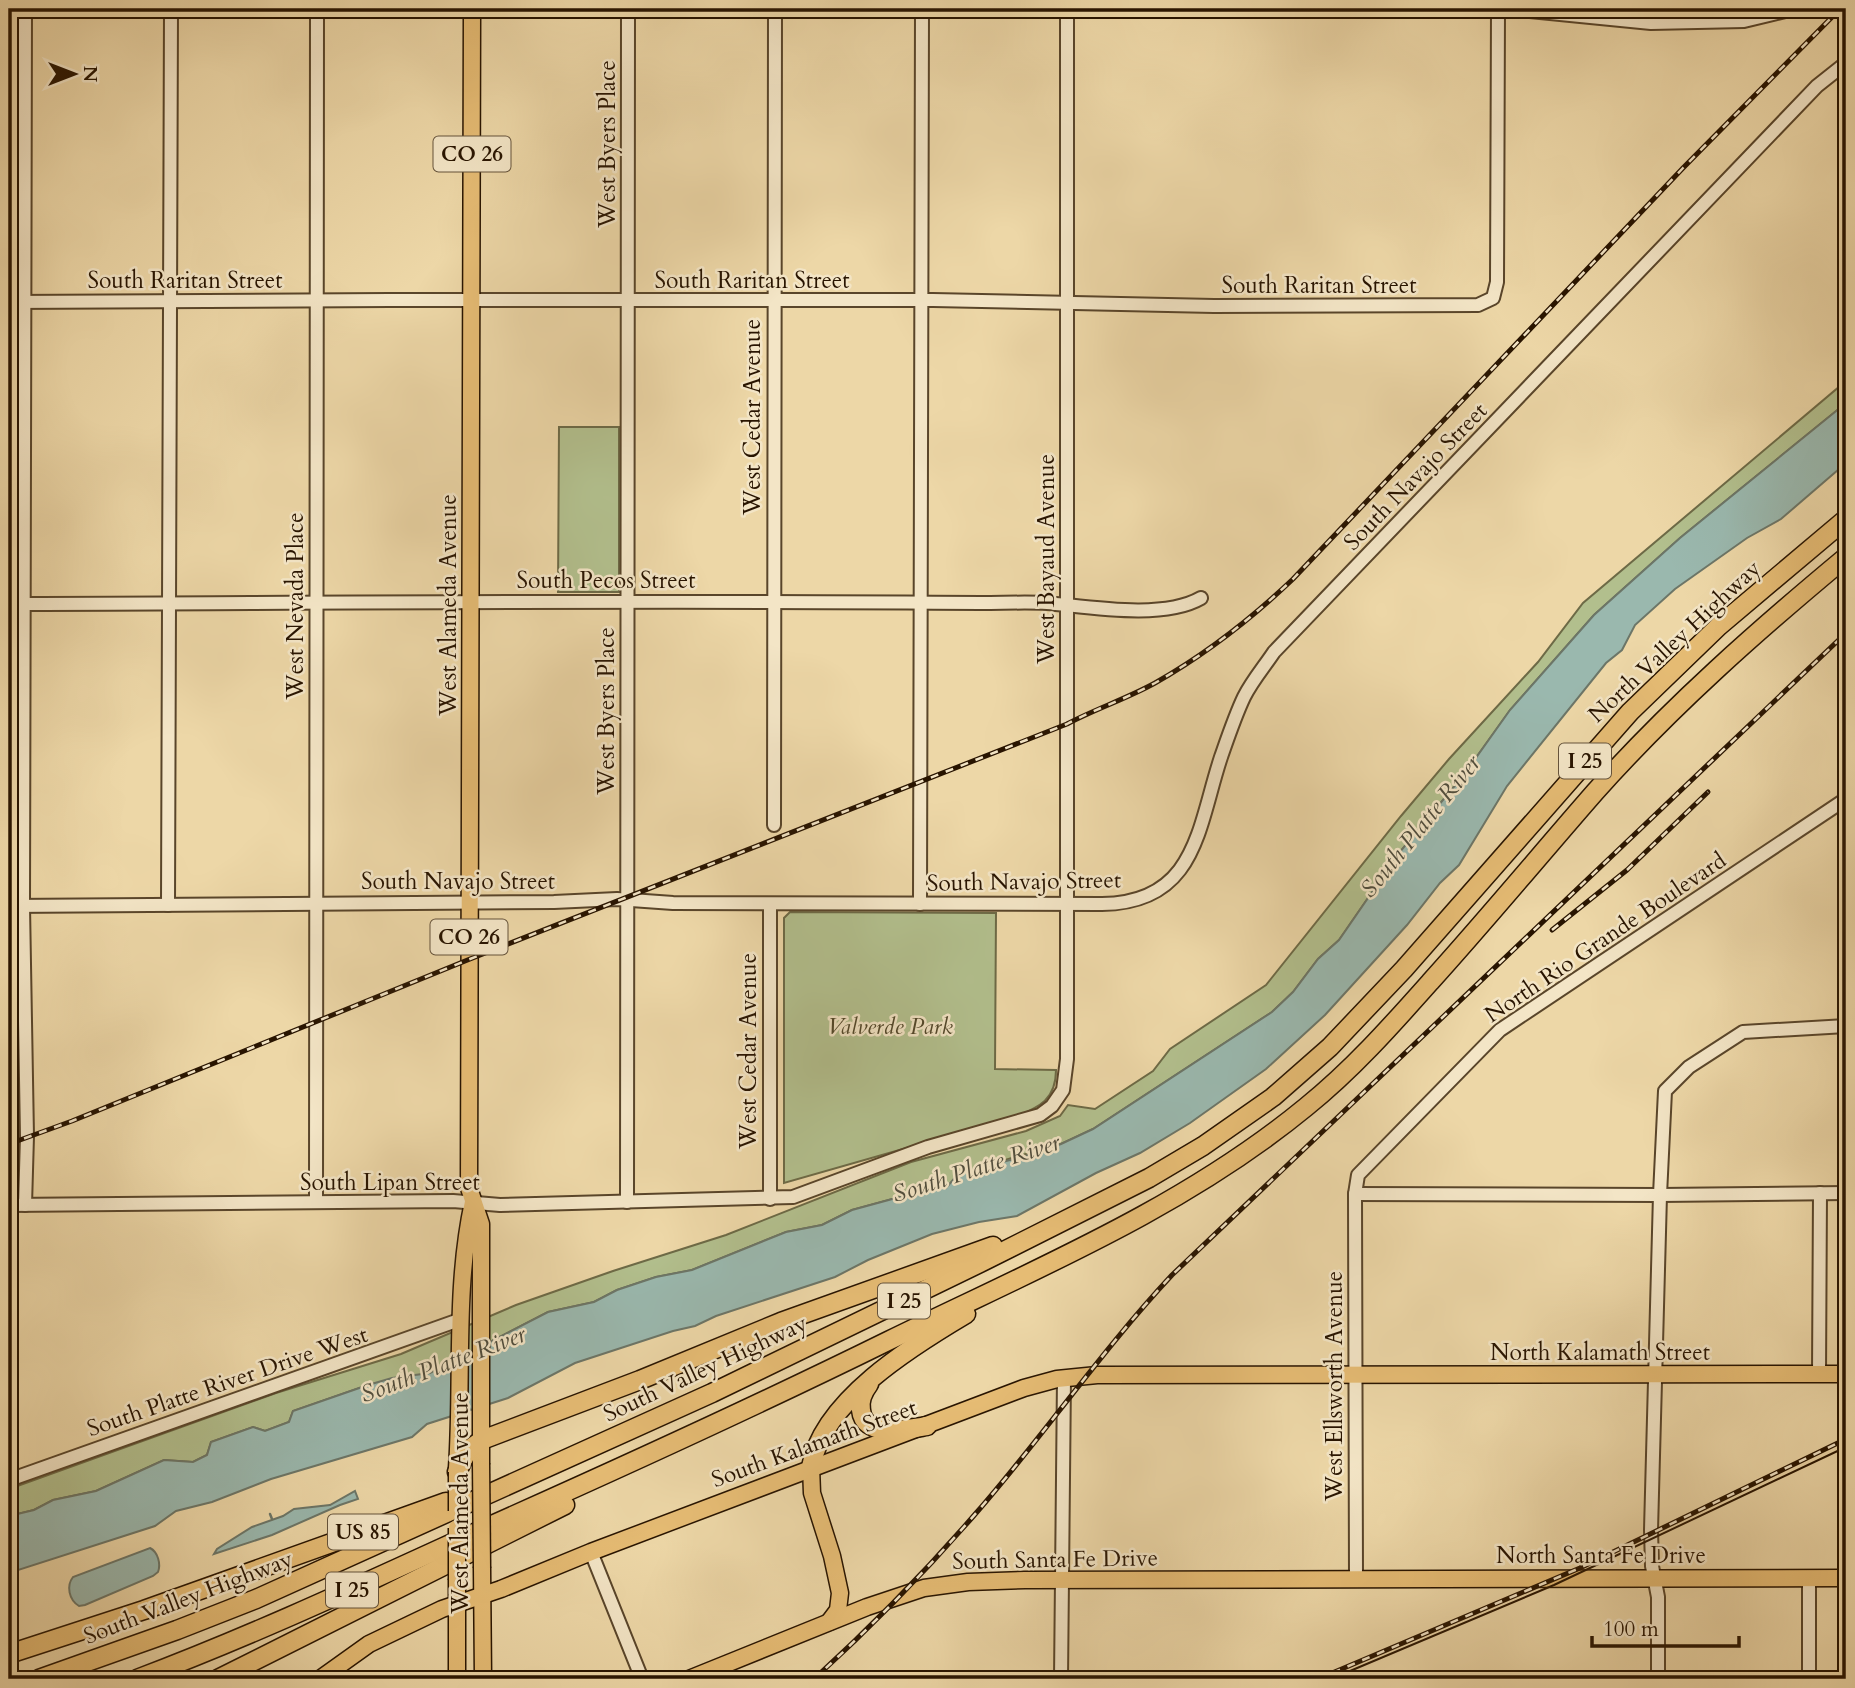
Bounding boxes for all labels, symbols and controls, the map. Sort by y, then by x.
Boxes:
north arrow [38,38,108,108]
street label: West Byers Place [592,60,623,229]
text: N [77,66,103,83]
road number: CO 26 [434,136,510,172]
street label: South Raritan Street [87,265,283,296]
street label: South Raritan Street [654,265,850,296]
street label: South Raritan Street [1221,270,1417,301]
street label: West Cedar Avenue [737,319,768,516]
street label: South Navajo Street [1337,396,1494,557]
street label: West Bayaud Avenue [1031,454,1062,665]
street label: West Alameda Avenue [433,494,464,717]
street label: West Nevada Place [280,512,311,701]
street label: North Valley Highway [1581,553,1767,730]
street label: South Pecos Street [517,565,695,596]
street label: West Byers Place [591,627,622,796]
road number: I 25 [1559,744,1611,778]
water label: South Platte River [1353,747,1489,905]
street label: North Rio Grande Boulevard [1478,844,1733,1030]
street label: South Navajo Street [927,864,1121,899]
street label: South Navajo Street [361,866,555,897]
road number: CO 26 [430,920,508,954]
street label: West Cedar Avenue [733,953,764,1150]
park label: Valverde Park [827,1011,953,1042]
water label: South Platte River [888,1125,1065,1211]
street label: South Lipan Street [300,1167,480,1198]
street label: West Ellsworth Avenue [1319,1271,1350,1502]
road number: I 25 [878,1284,930,1318]
street label: South Valley Highway [598,1308,812,1429]
water label: South Platte River [356,1317,532,1411]
street label: South Platte River Drive West [83,1319,372,1444]
street label: North Kalamath Street [1490,1337,1710,1368]
street label: West Alameda Avenue [445,1392,476,1615]
street label: South Kalamath Street [707,1392,921,1495]
road number: US 85 [328,1514,398,1550]
street label: North Santa Fe Drive [1496,1540,1706,1571]
street label: South Santa Fe Drive [952,1542,1158,1577]
street label: South Valley Highway [79,1543,297,1652]
road number: I 25 [326,1572,378,1608]
scale bar [1592,1604,1740,1648]
text: 100 m [1603,1615,1659,1644]

